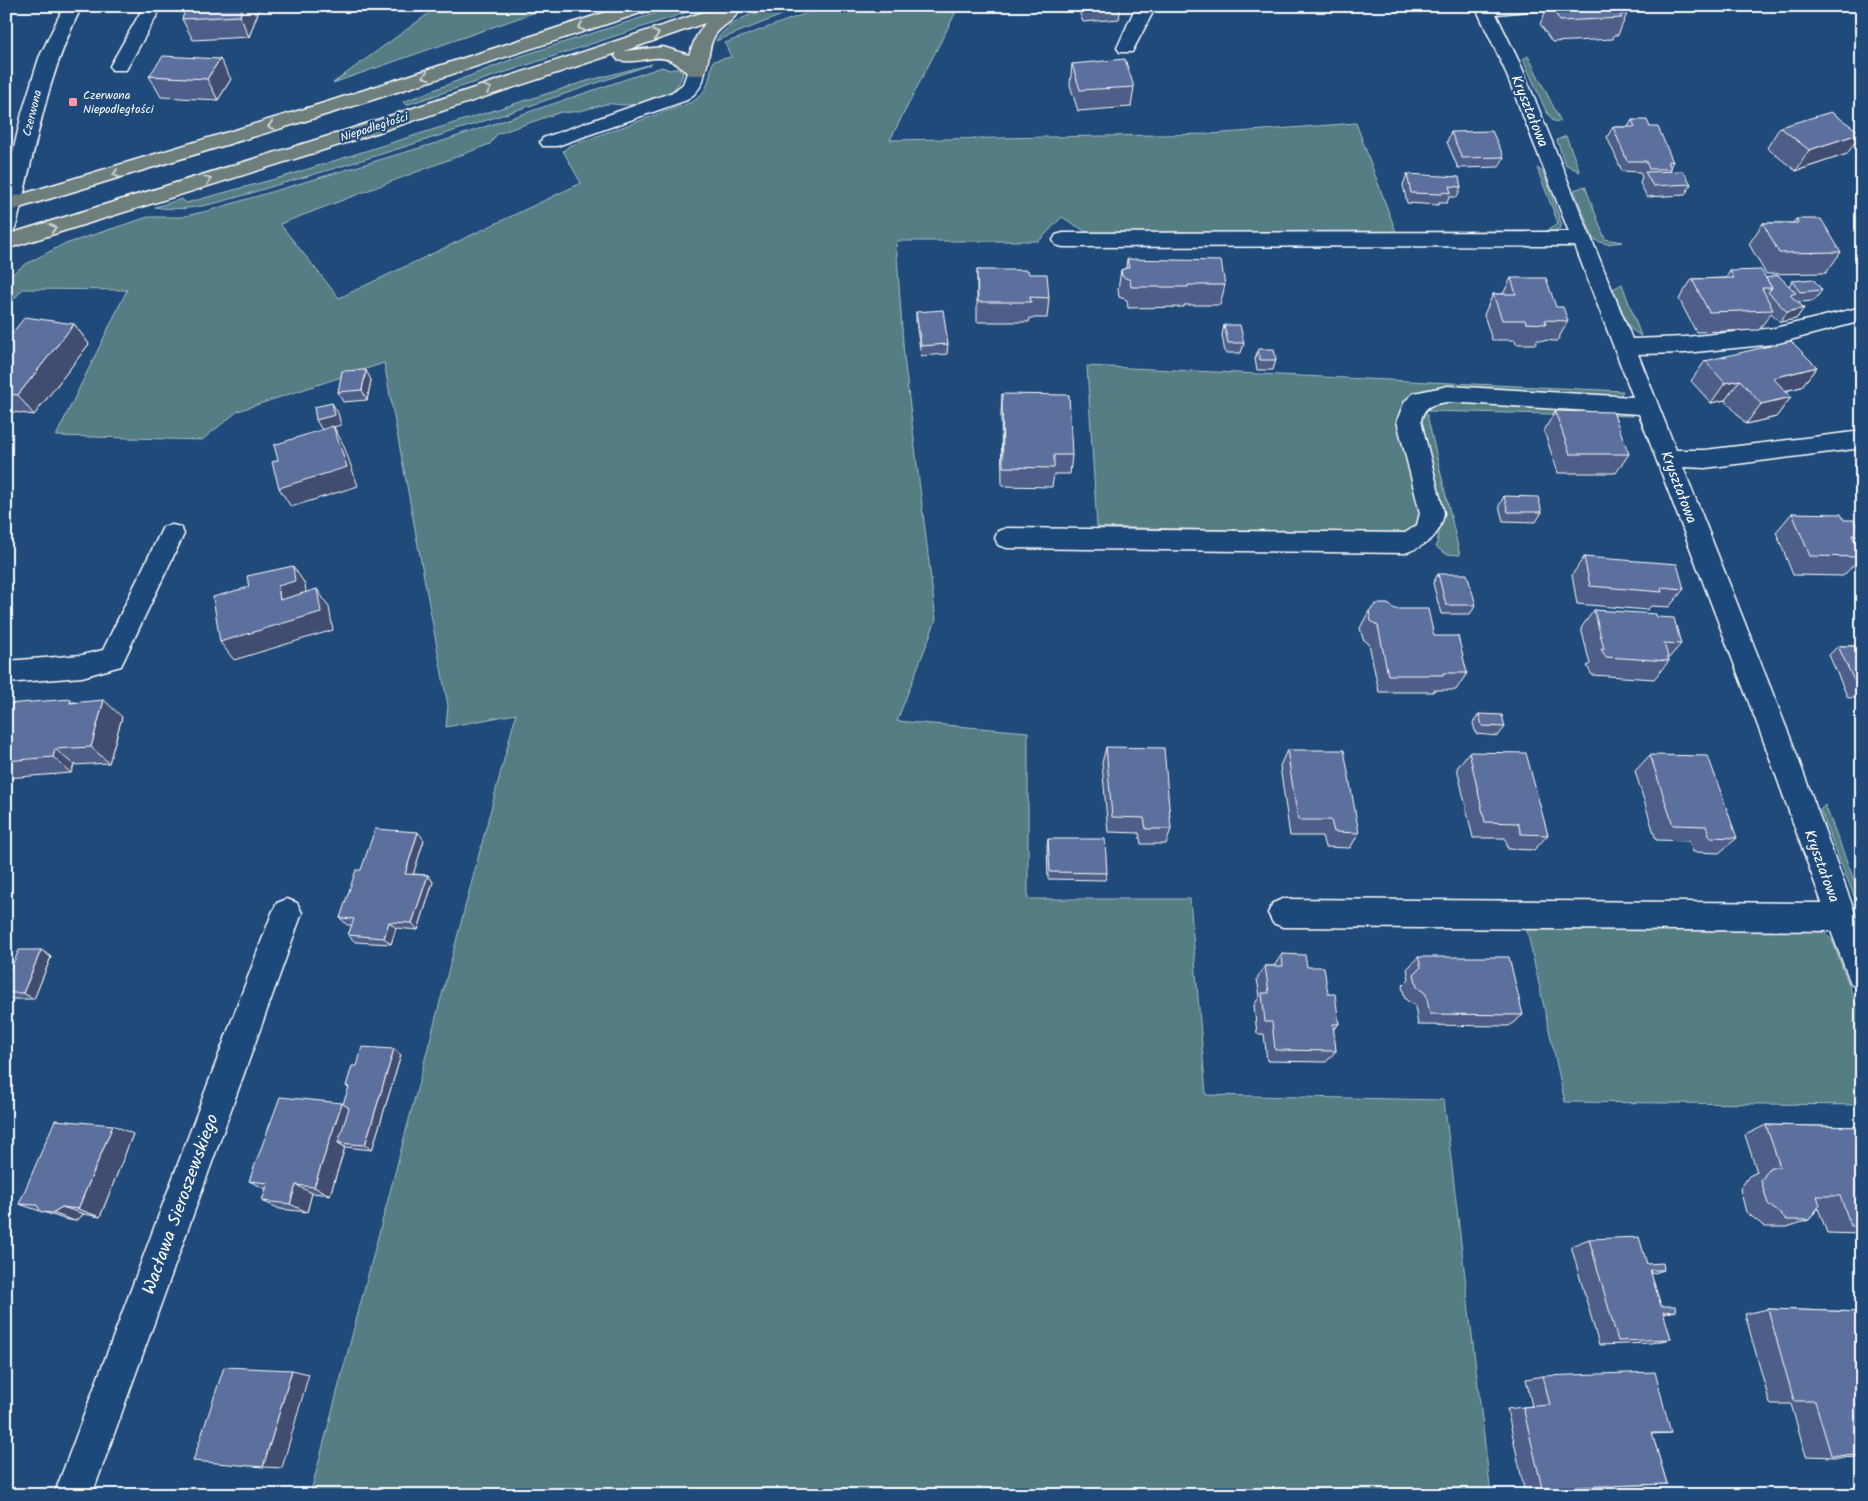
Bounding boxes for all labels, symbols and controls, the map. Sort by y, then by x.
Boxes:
one-way arrow [577,21,585,31]
one-way arrow [652,30,660,40]
one-way arrow [422,71,430,81]
street label: Kryształowa [1504,72,1554,151]
one-way arrow [483,85,491,95]
place label: Czerwona Niepodległości [83,86,155,119]
street label: Czerwona [18,87,48,138]
marker: Czerwona Niepodległości [67,96,79,108]
street label: Niepodległości [338,107,412,147]
one-way arrow [267,120,275,130]
one-way arrow [112,168,120,178]
one-way arrow [203,175,212,185]
one-way arrow [48,223,56,233]
street label: Kryształowa [1653,448,1703,527]
street label: Kryształowa [1797,827,1845,906]
street label: Wacława Sieroszewskiego [135,1110,228,1299]

